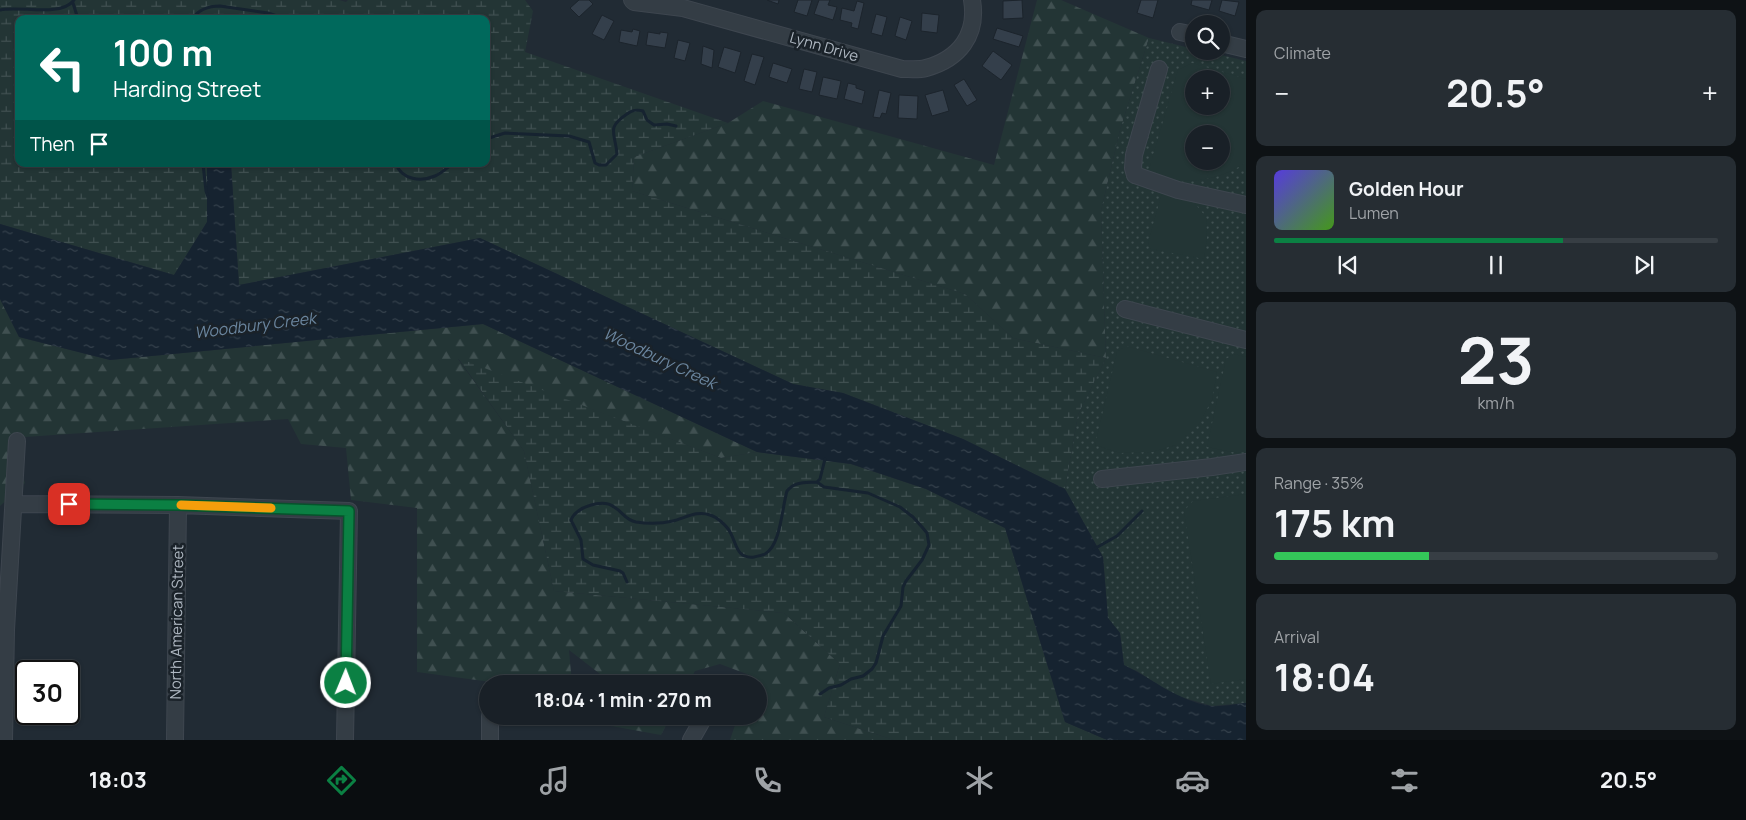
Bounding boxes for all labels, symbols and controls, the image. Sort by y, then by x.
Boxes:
map controls [1185,15,1230,170]
button: search [1185,15,1230,60]
street label: Lynn Drive [787,27,861,66]
text: 100 m [113,29,213,77]
icon: left [30,35,95,100]
text: Climate [1274,42,1331,64]
text: 20.5° [1446,66,1545,118]
button: + [1185,70,1230,115]
text: Harding Street [113,74,261,104]
text: − [1274,74,1289,112]
text: + [1702,74,1718,112]
button: − [1185,125,1230,170]
icon: arrive [85,130,113,158]
text: Then [30,131,75,157]
text: Golden Hour [1349,176,1463,202]
text: Lumen [1349,202,1399,224]
icon: previous [1334,251,1362,279]
icon: pause [1482,251,1510,279]
icon: next [1630,251,1658,279]
water label: Woodbury Creek [193,306,319,343]
text: 23 [1458,315,1534,404]
water label: Woodbury Creek [600,322,722,395]
text: km/h [1477,392,1515,414]
text: Range · 35% [1274,472,1364,494]
pin [48,483,90,525]
icon: arrive [55,490,83,518]
text: 175 km [1274,496,1395,548]
street label: North American Street [165,544,188,700]
text: Arrival [1274,626,1320,648]
text: 18:04 [1274,650,1375,702]
position arrow [319,656,371,708]
speed limit sign: 30 [15,660,80,725]
text: 18:04 · 1 min · 270 m [534,687,712,713]
icon: directions [324,763,359,798]
icon: music [537,763,572,798]
icon: phone [750,763,785,798]
icon: climate [962,763,997,798]
icon: car [1175,763,1210,798]
icon: filters [1387,763,1422,798]
text: 18:03 [89,765,147,795]
text: 20.5° [1600,765,1657,795]

